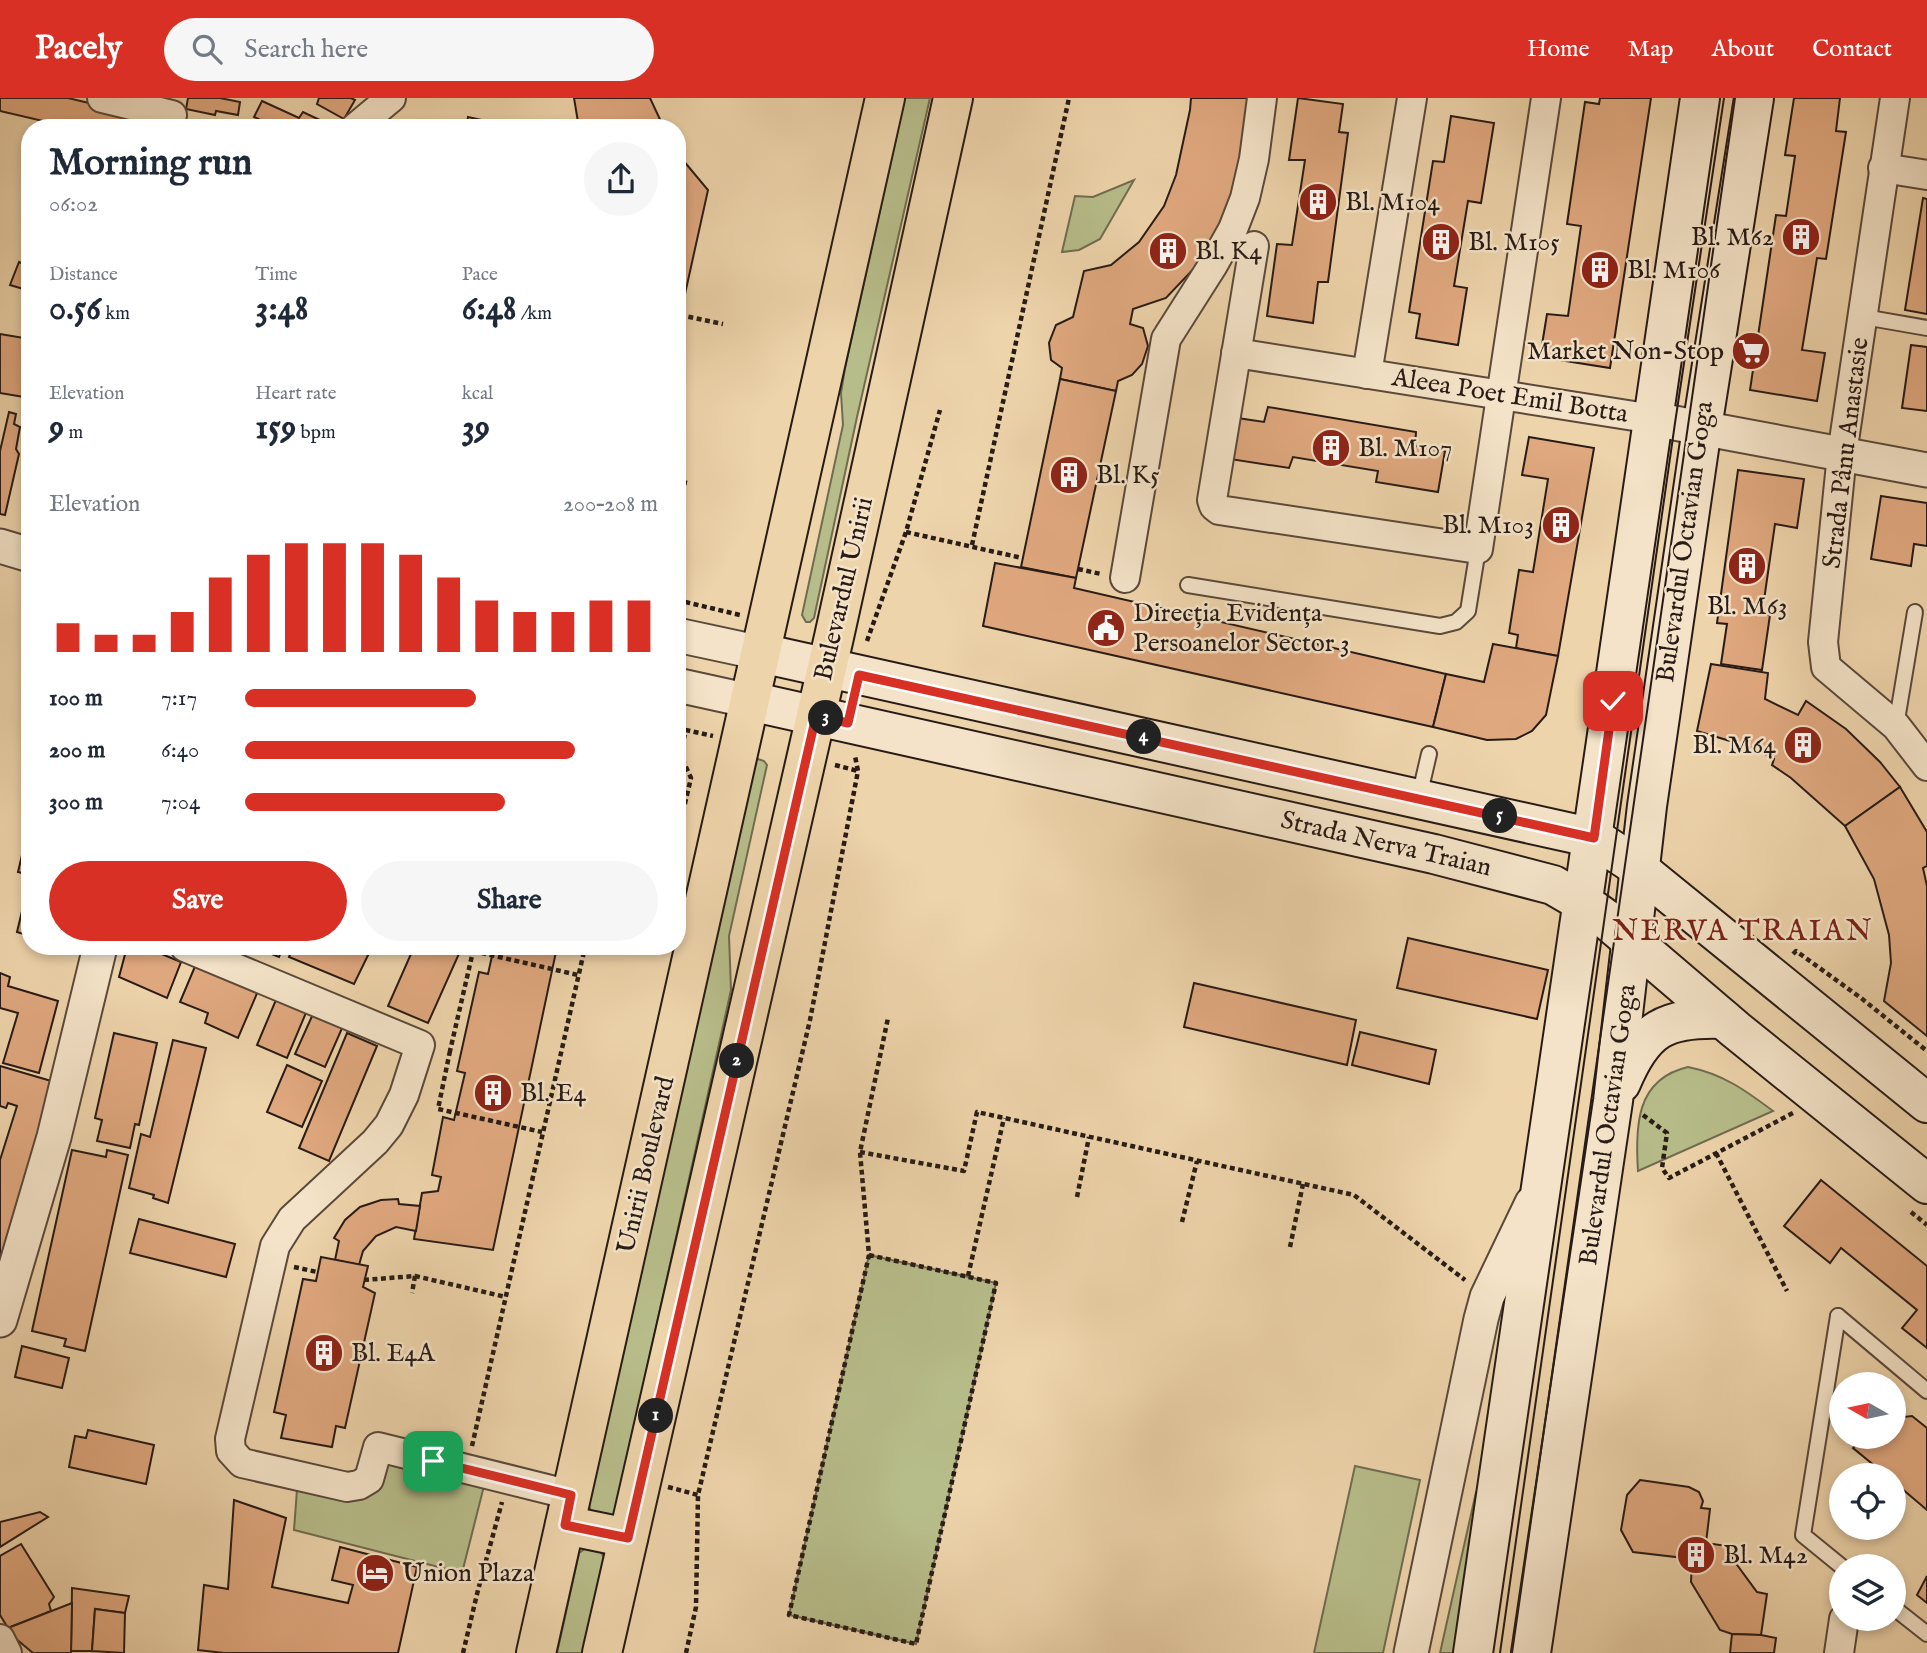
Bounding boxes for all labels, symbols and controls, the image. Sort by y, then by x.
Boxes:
search box [164,18,654,81]
text: Pacely [35,28,122,70]
icon: search [188,30,226,68]
text: Search here [244,33,368,66]
text: Home [1527,34,1590,65]
text: Map [1628,34,1674,65]
text: About [1712,34,1774,65]
text: Contact [1812,34,1892,65]
text: Morning run [49,140,252,188]
button: share [584,142,658,216]
building icon: Bl. M104 [1297,181,1339,223]
place label: Bl. M104 [1345,186,1440,219]
text: 06:02 [49,190,98,219]
building icon: Bl. M62 [1780,216,1822,258]
building icon: Bl. M105 [1420,221,1462,263]
place label: Bl. M62 [1691,221,1774,254]
place label: Bl. M105 [1468,226,1560,259]
building icon: Bl. K4 [1147,230,1189,272]
place label: Bl. K4 [1195,235,1262,268]
building icon: Bl. M106 [1579,249,1621,291]
place label: Bl. M106 [1627,254,1721,287]
text: Distance [49,263,118,287]
text: Time [255,263,298,287]
text: Pace [462,263,498,287]
text: 0.56 [49,287,101,332]
text: 3:48 [255,287,309,332]
text: 6:48 [462,287,517,332]
text: km [101,302,130,326]
text: /km [517,302,552,326]
supermarket icon: Market Non-Stop [1730,330,1772,372]
place label: Market Non-Stop [1527,335,1724,368]
street label: Strada Pânu Anastasie [1815,335,1877,570]
street label: Aleea Poet Emil Botta [1389,361,1631,431]
text: Elevation [49,382,124,406]
text: Heart rate [255,382,336,406]
text: kcal [462,382,493,406]
street label: Bulevardul Octavian Goga [1649,398,1721,685]
text: 9 [49,406,64,451]
text: 159 [255,406,296,451]
text: 39 [462,406,490,451]
text: m [64,421,83,445]
text: bpm [296,421,336,445]
building icon: Bl. M107 [1310,427,1352,469]
place label: Bl. M107 [1358,432,1453,465]
building icon: Bl. K5 [1048,454,1090,496]
place label: Bl. K5 [1096,459,1160,492]
text: Elevation [49,490,140,519]
text: 200–208 m [563,490,658,519]
street label: Bulevardul Unirii [807,494,881,684]
building icon: Bl. M103 [1540,504,1582,546]
place label: Bl. M103 [1442,509,1534,542]
building icon: Bl. M63 [1726,545,1768,587]
place label: Bl. M63 [1707,590,1787,623]
place label: Direcția Evidența Persoanelor Sector 3 [1133,597,1350,660]
public building icon: Direcția Evidența Persoanelor Sector 3 [1085,607,1127,649]
pin [1583,671,1643,731]
icon: check [1594,682,1632,720]
text: 100 m [49,684,103,713]
text: 7:17 [161,684,197,713]
pin: 3 [808,700,844,736]
text: 3 [822,705,829,729]
pin: 4 [1126,720,1162,754]
text: 4 [1139,724,1148,748]
building icon: Bl. M64 [1782,724,1824,766]
place label: Bl. M64 [1692,729,1776,762]
text: 200 m [49,736,105,765]
text: 6:40 [161,736,199,765]
text: 300 m [49,788,103,817]
text: 7:04 [161,788,200,817]
pin: 5 [1482,798,1518,834]
text: 5 [1496,803,1503,827]
street label: Strada Nerva Traian [1277,804,1495,884]
button: Save [49,861,347,941]
button: Share [361,861,658,941]
district label: NERVA TRAIAN [1612,913,1874,951]
street label: Bulevardul Octavian Goga [1572,981,1644,1268]
pin: 2 [720,1044,754,1079]
text: 2 [732,1048,741,1072]
building icon: Bl. E4 [472,1072,514,1114]
street label: Unirii Boulevard [610,1073,682,1257]
place label: Bl. E4 [520,1077,587,1110]
building icon: Bl. E4A [303,1332,345,1374]
place label: Bl. E4A [351,1337,436,1370]
north arrow [1829,1372,1906,1449]
map controls [1829,1372,1906,1631]
pin: 1 [638,1398,674,1434]
text: 1 [652,1403,659,1427]
pin [403,1431,463,1491]
icon: arrive [414,1442,452,1480]
button: locate [1829,1463,1906,1540]
building icon: Bl. M42 [1675,1534,1717,1576]
place label: Bl. M42 [1723,1539,1808,1572]
hotel icon: Union Plaza [354,1552,396,1594]
button: layers [1829,1554,1906,1631]
place label: Union Plaza [402,1557,535,1590]

